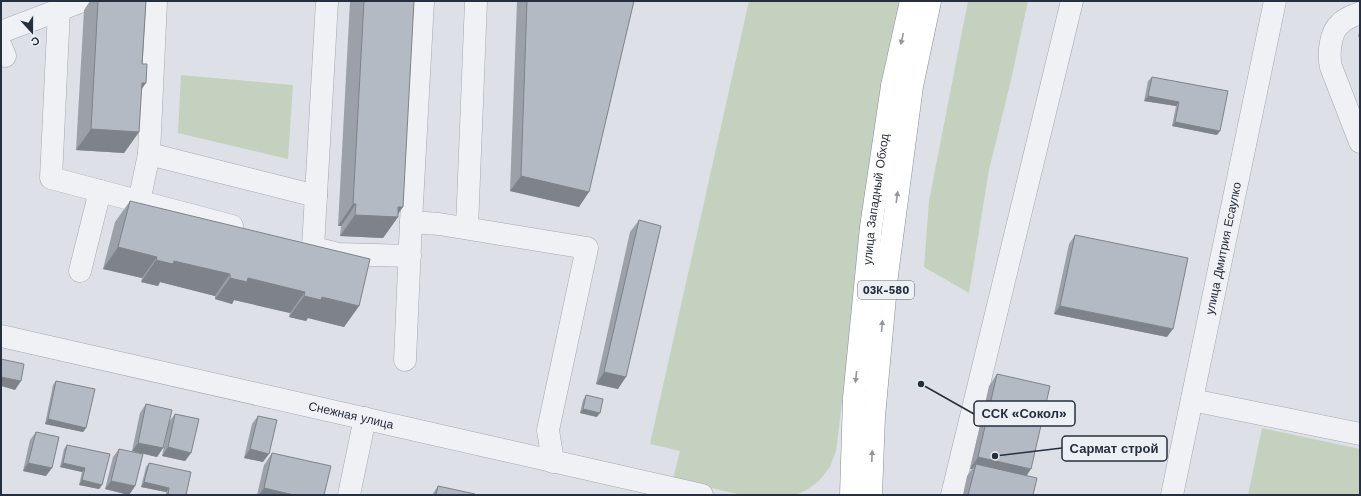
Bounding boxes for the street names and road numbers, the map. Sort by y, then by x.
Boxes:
street label: улица Западный Обход [860,133,892,266]
street label: улица Дмитрия Есаулко [1203,181,1244,316]
road number: 03К-580 [858,281,914,299]
street label: Снежная улица [307,399,395,432]

